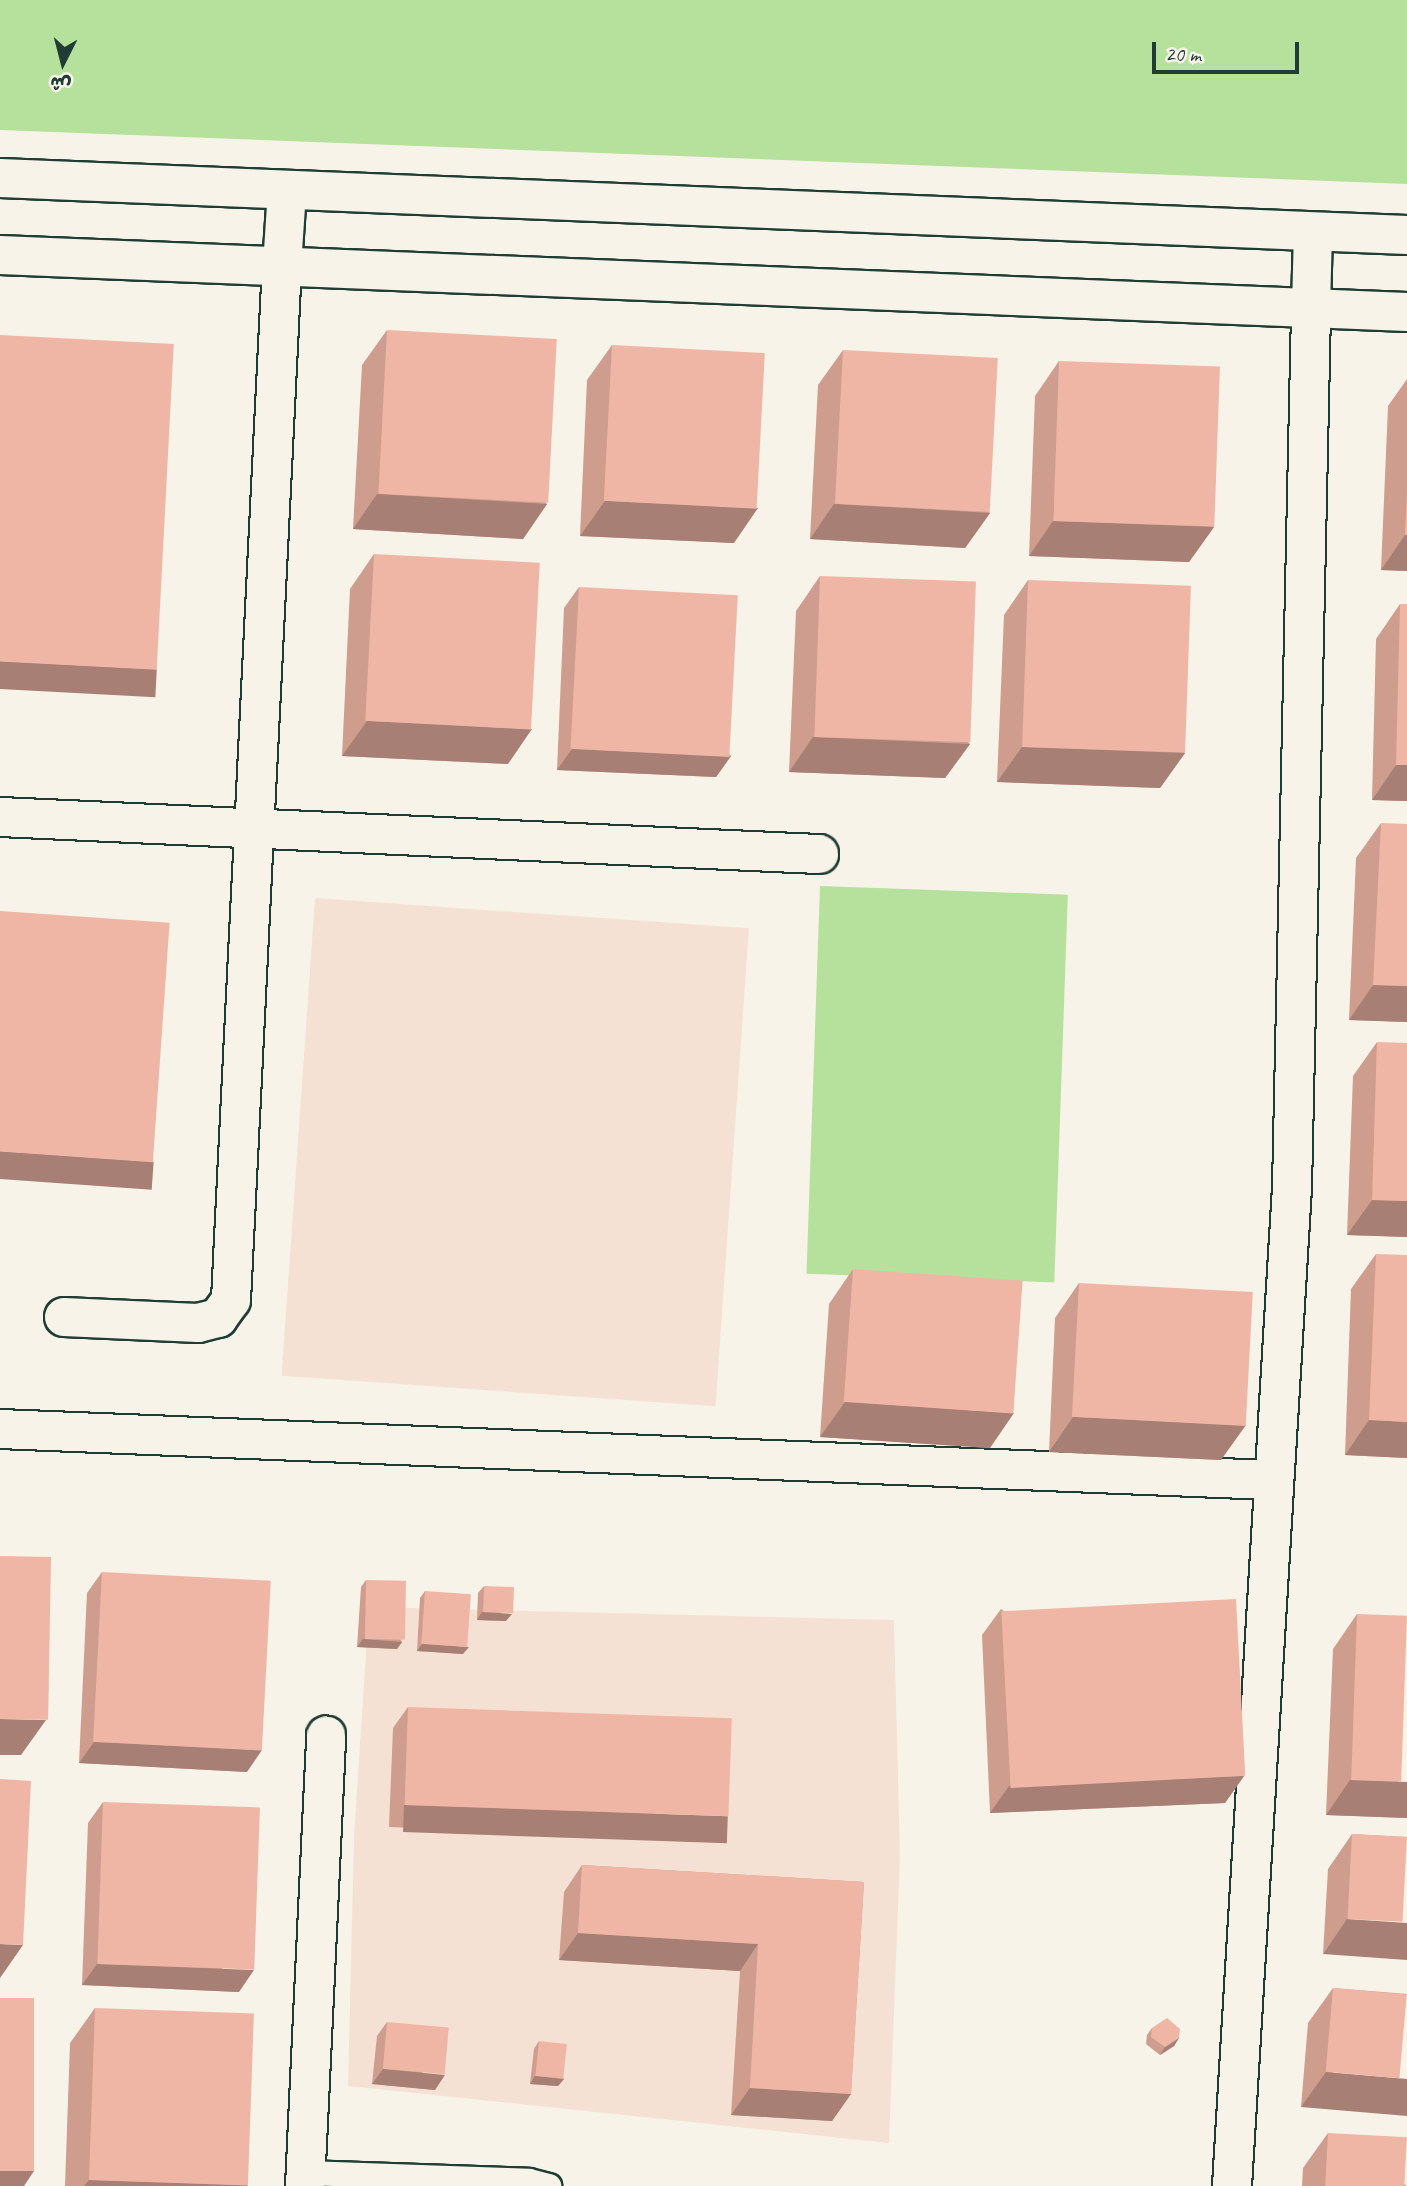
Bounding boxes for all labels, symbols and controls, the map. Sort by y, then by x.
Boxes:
north arrow [28,28,98,98]
scale bar [1155,28,1302,72]
text: 20 m [1165,41,1201,67]
text: ش [49,71,72,97]

